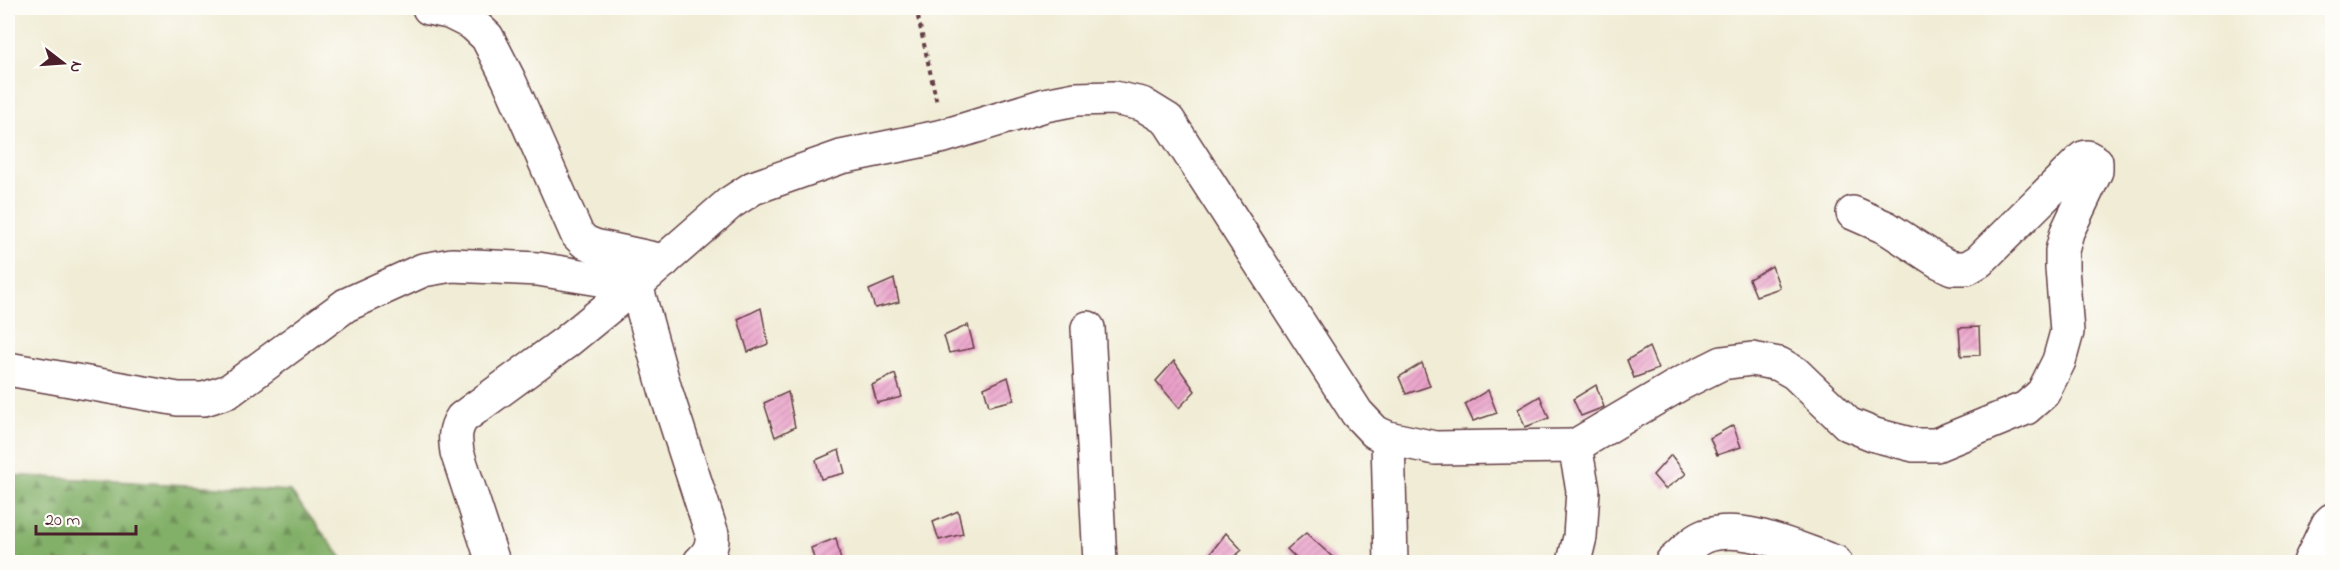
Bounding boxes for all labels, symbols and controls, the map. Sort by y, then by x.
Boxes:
north arrow [33,33,93,93]
text: N [62,58,88,76]
scale bar [36,498,136,536]
text: 20 m [45,508,80,534]

